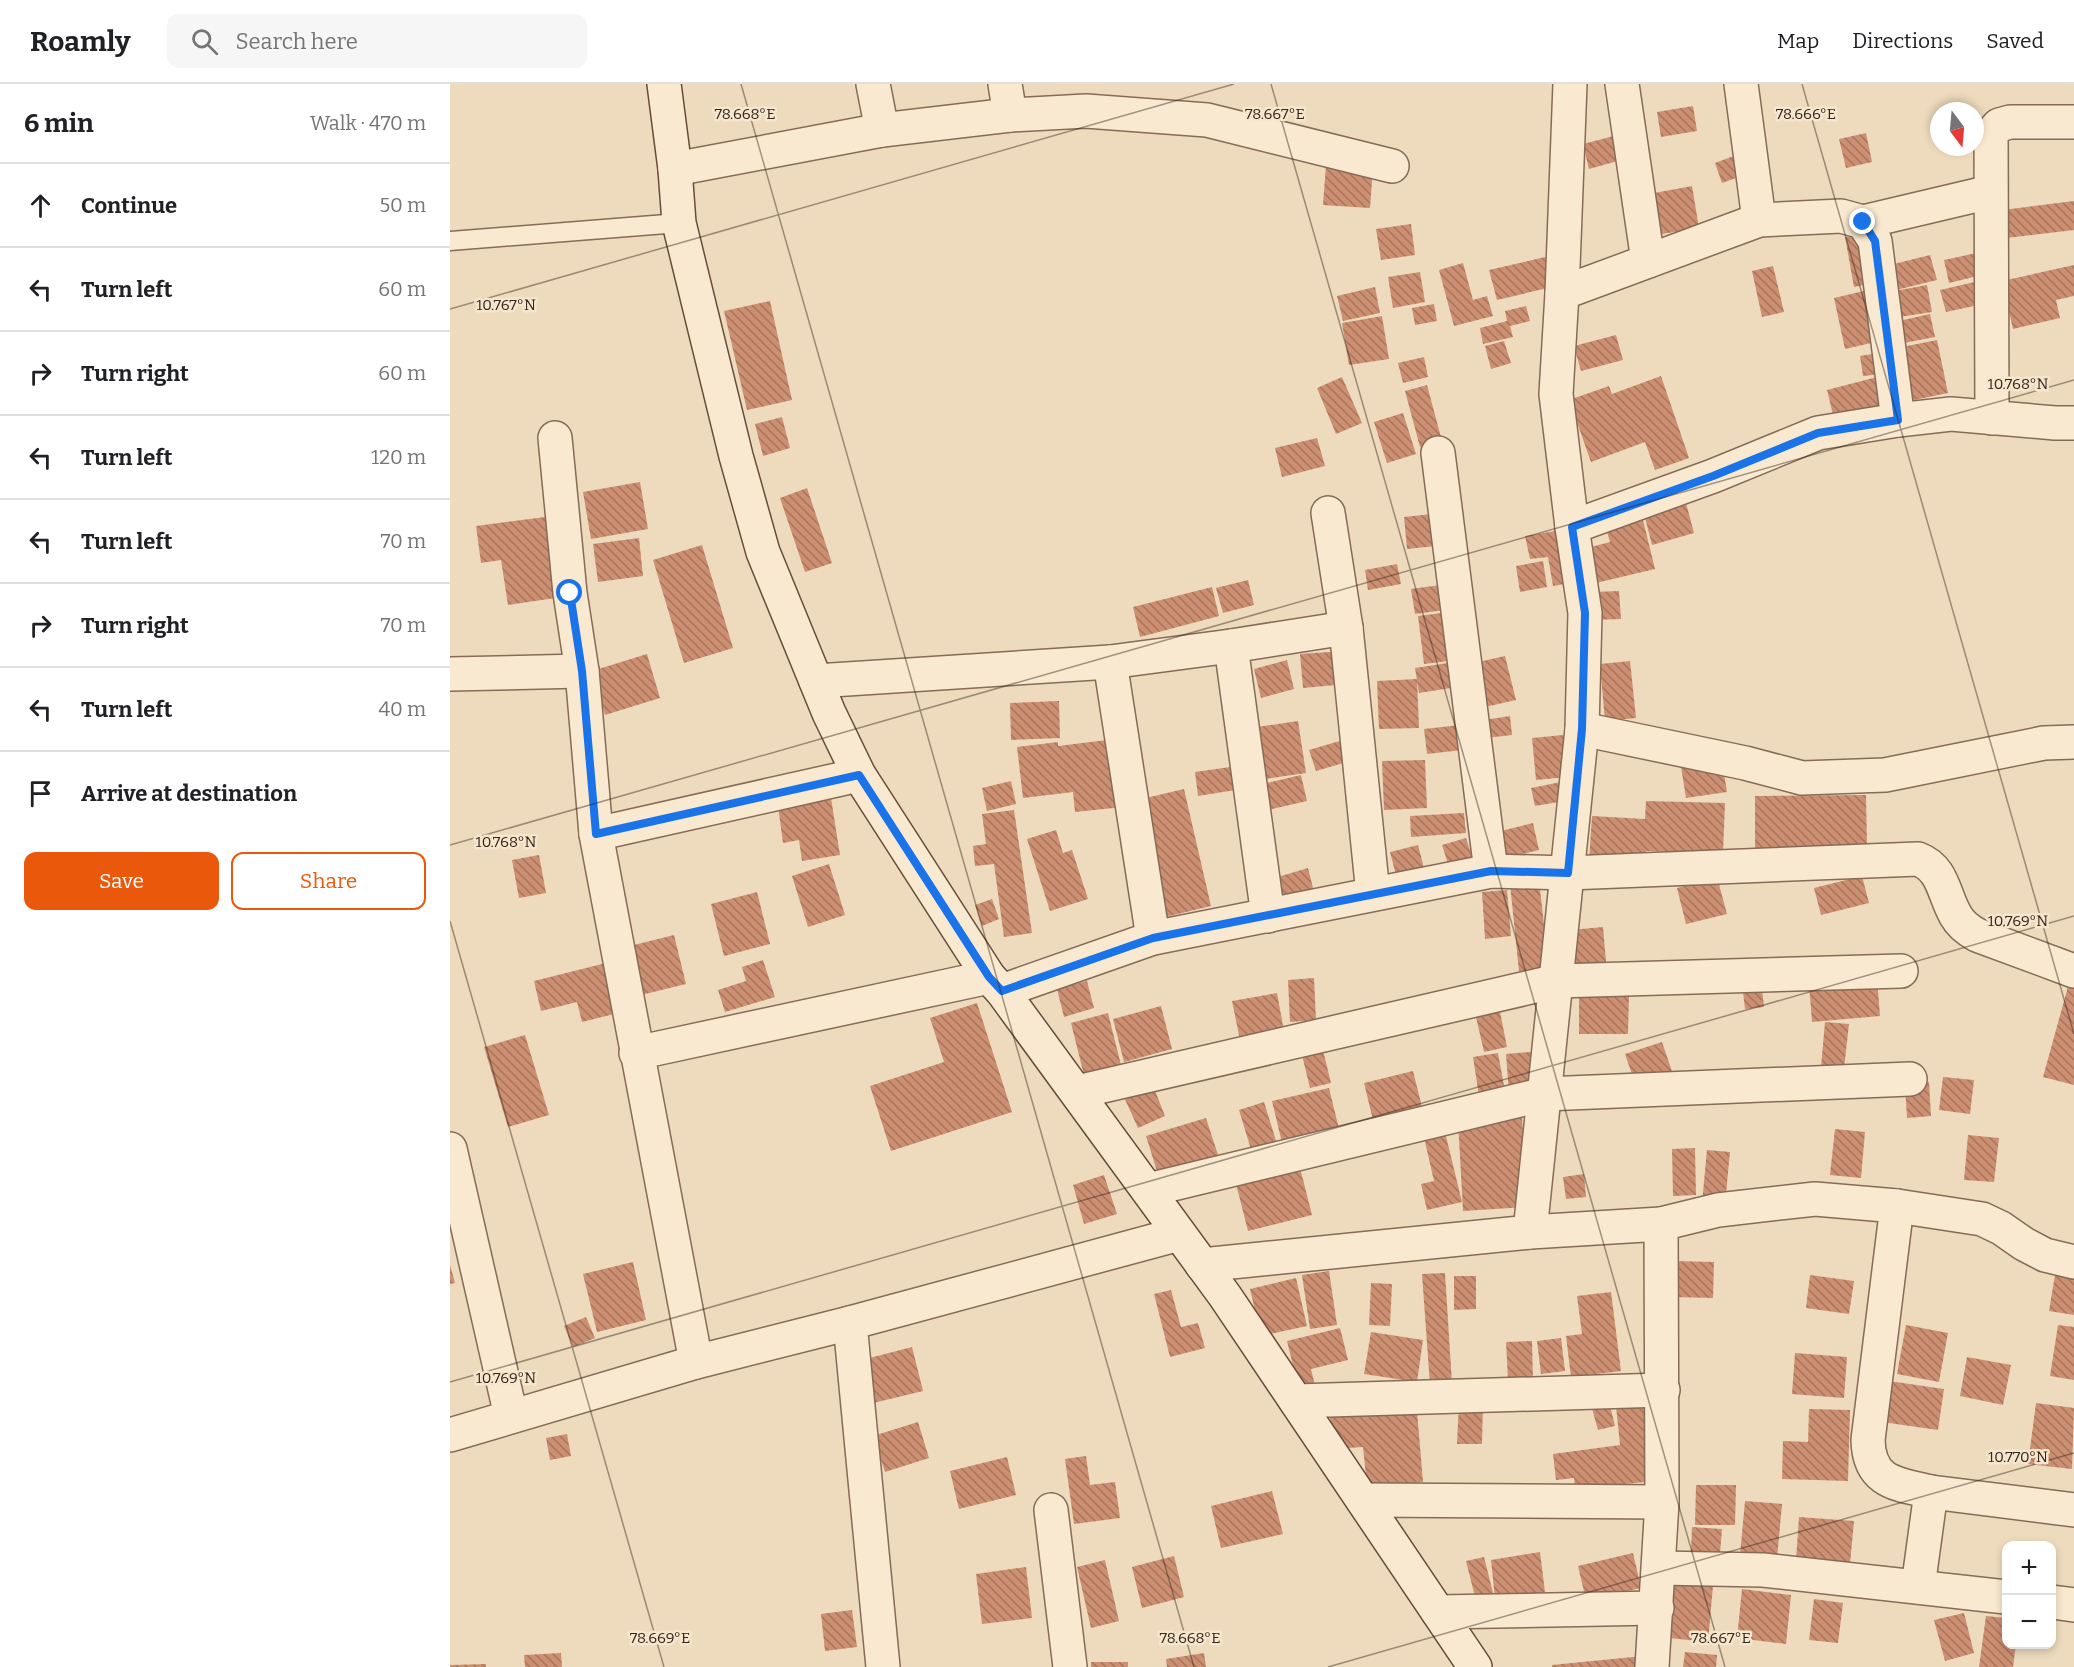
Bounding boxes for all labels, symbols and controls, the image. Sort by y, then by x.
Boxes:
search box [167,14,587,68]
text: Roamly [30,25,131,58]
icon: search [188,25,221,58]
text: Search here [236,28,358,55]
text: Map [1777,28,1819,54]
text: Directions [1852,28,1953,54]
text: Saved [1986,28,2044,54]
north arrow [1930,102,1984,156]
text: 78.668°E [714,105,776,123]
text: 78.667°E [1245,105,1305,123]
text: 78.666°E [1776,105,1836,123]
text: 6 min [24,108,94,139]
text: Walk · 470 m [310,111,426,135]
icon: ahead [24,189,57,222]
text: Continue [81,192,177,219]
text: 50 m [379,193,426,217]
route end [1849,208,1875,234]
icon: left [24,273,57,306]
text: Turn left [81,276,173,303]
text: 60 m [378,277,426,301]
text: 10.767°N [476,296,536,314]
icon: right [24,357,57,390]
text: Turn right [81,360,189,387]
text: 60 m [378,361,426,385]
text: 10.768°N [1988,375,2049,393]
icon: left [24,441,57,474]
text: Turn left [81,444,173,471]
text: 120 m [371,445,426,469]
icon: left [24,525,57,558]
text: Turn left [81,528,173,555]
text: 70 m [380,529,426,553]
route start [556,579,582,605]
icon: right [24,609,57,642]
text: Turn right [81,612,189,639]
text: 70 m [380,613,426,637]
icon: left [24,693,57,726]
text: Turn left [81,696,173,723]
text: 40 m [378,697,426,721]
icon: arrive [24,777,57,810]
text: Arrive at destination [81,780,297,807]
text: 10.768°N [476,833,537,851]
button: Save [24,852,219,910]
button: Share [231,852,426,910]
text: 10.769°N [1988,912,2048,930]
text: 10.769°N [476,1369,536,1387]
text: 10.770°N [1988,1448,2048,1466]
map controls [2002,1541,2056,1649]
button: + [2002,1541,2056,1595]
button: − [2002,1595,2056,1649]
text: 78.669°E [630,1629,690,1647]
text: 78.668°E [1159,1629,1221,1647]
text: 78.667°E [1691,1629,1751,1647]

